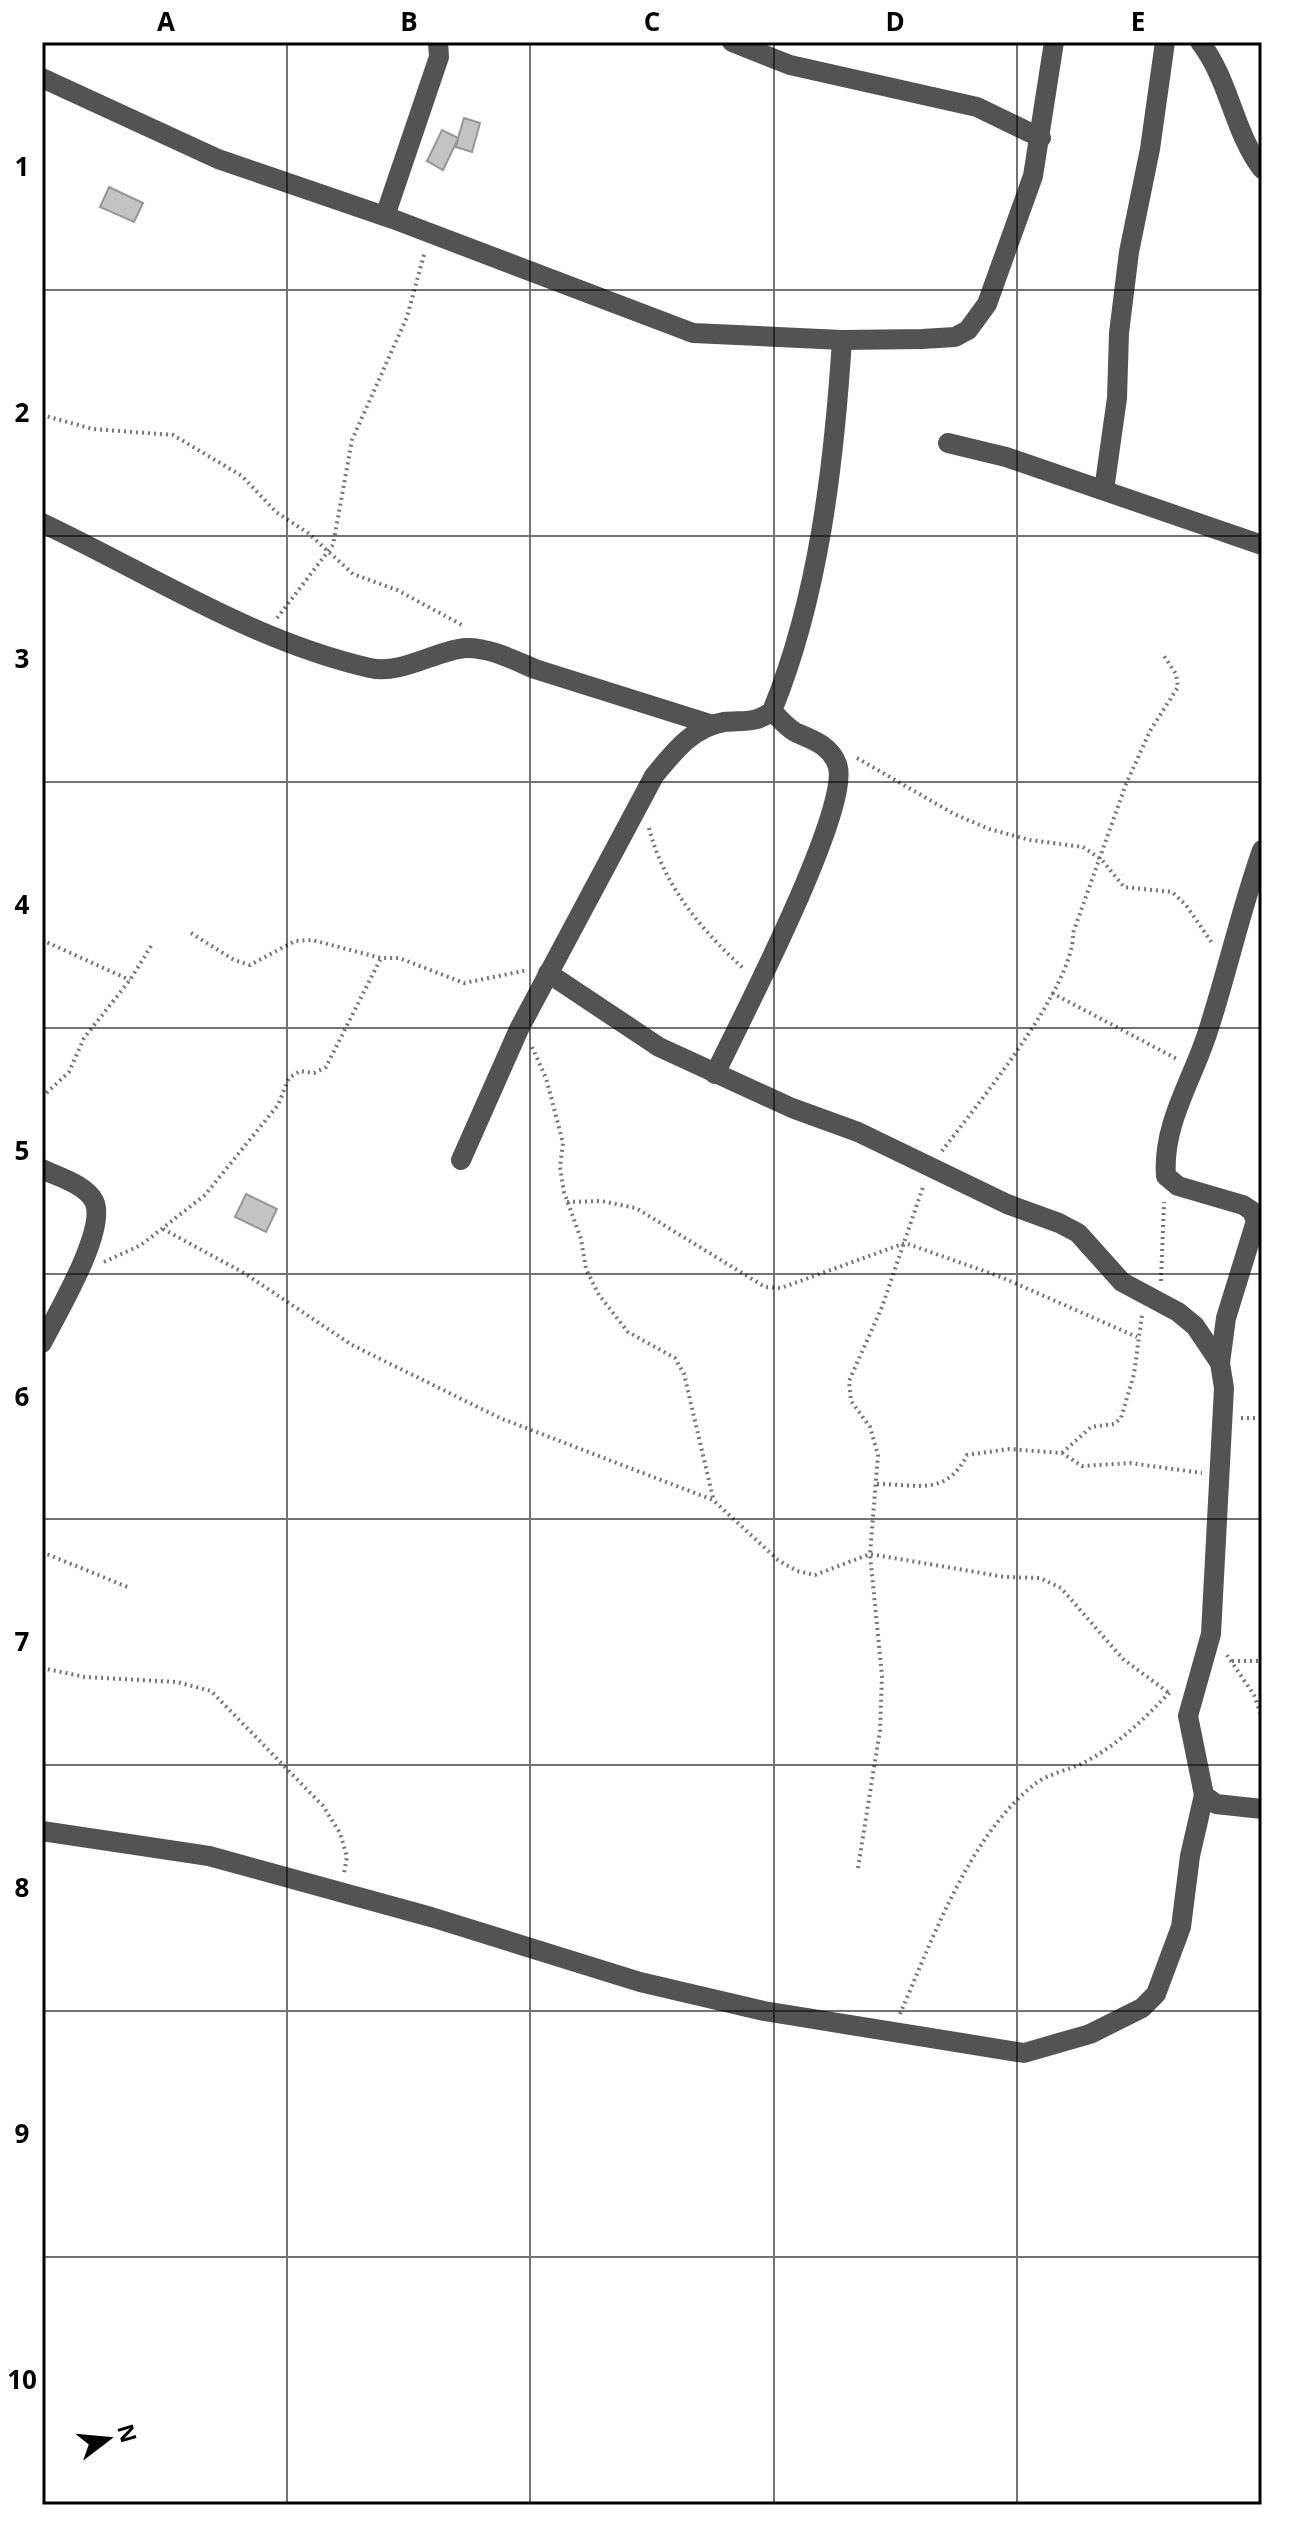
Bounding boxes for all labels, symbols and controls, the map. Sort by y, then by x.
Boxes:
text: A [157,3,175,39]
text: B [400,3,418,39]
text: C [644,3,660,39]
text: D [885,3,905,39]
text: E [1131,3,1145,39]
text: 1 [15,148,29,184]
text: 2 [15,394,30,430]
text: 3 [15,640,29,676]
text: 4 [15,886,30,922]
text: 5 [15,1132,29,1168]
text: 6 [15,1378,30,1414]
text: 7 [15,1623,30,1659]
text: 8 [15,1869,29,1905]
text: 9 [15,2115,29,2151]
text: 10 [7,2361,37,2397]
north arrow [68,2399,148,2479]
text: N [111,2420,145,2446]

